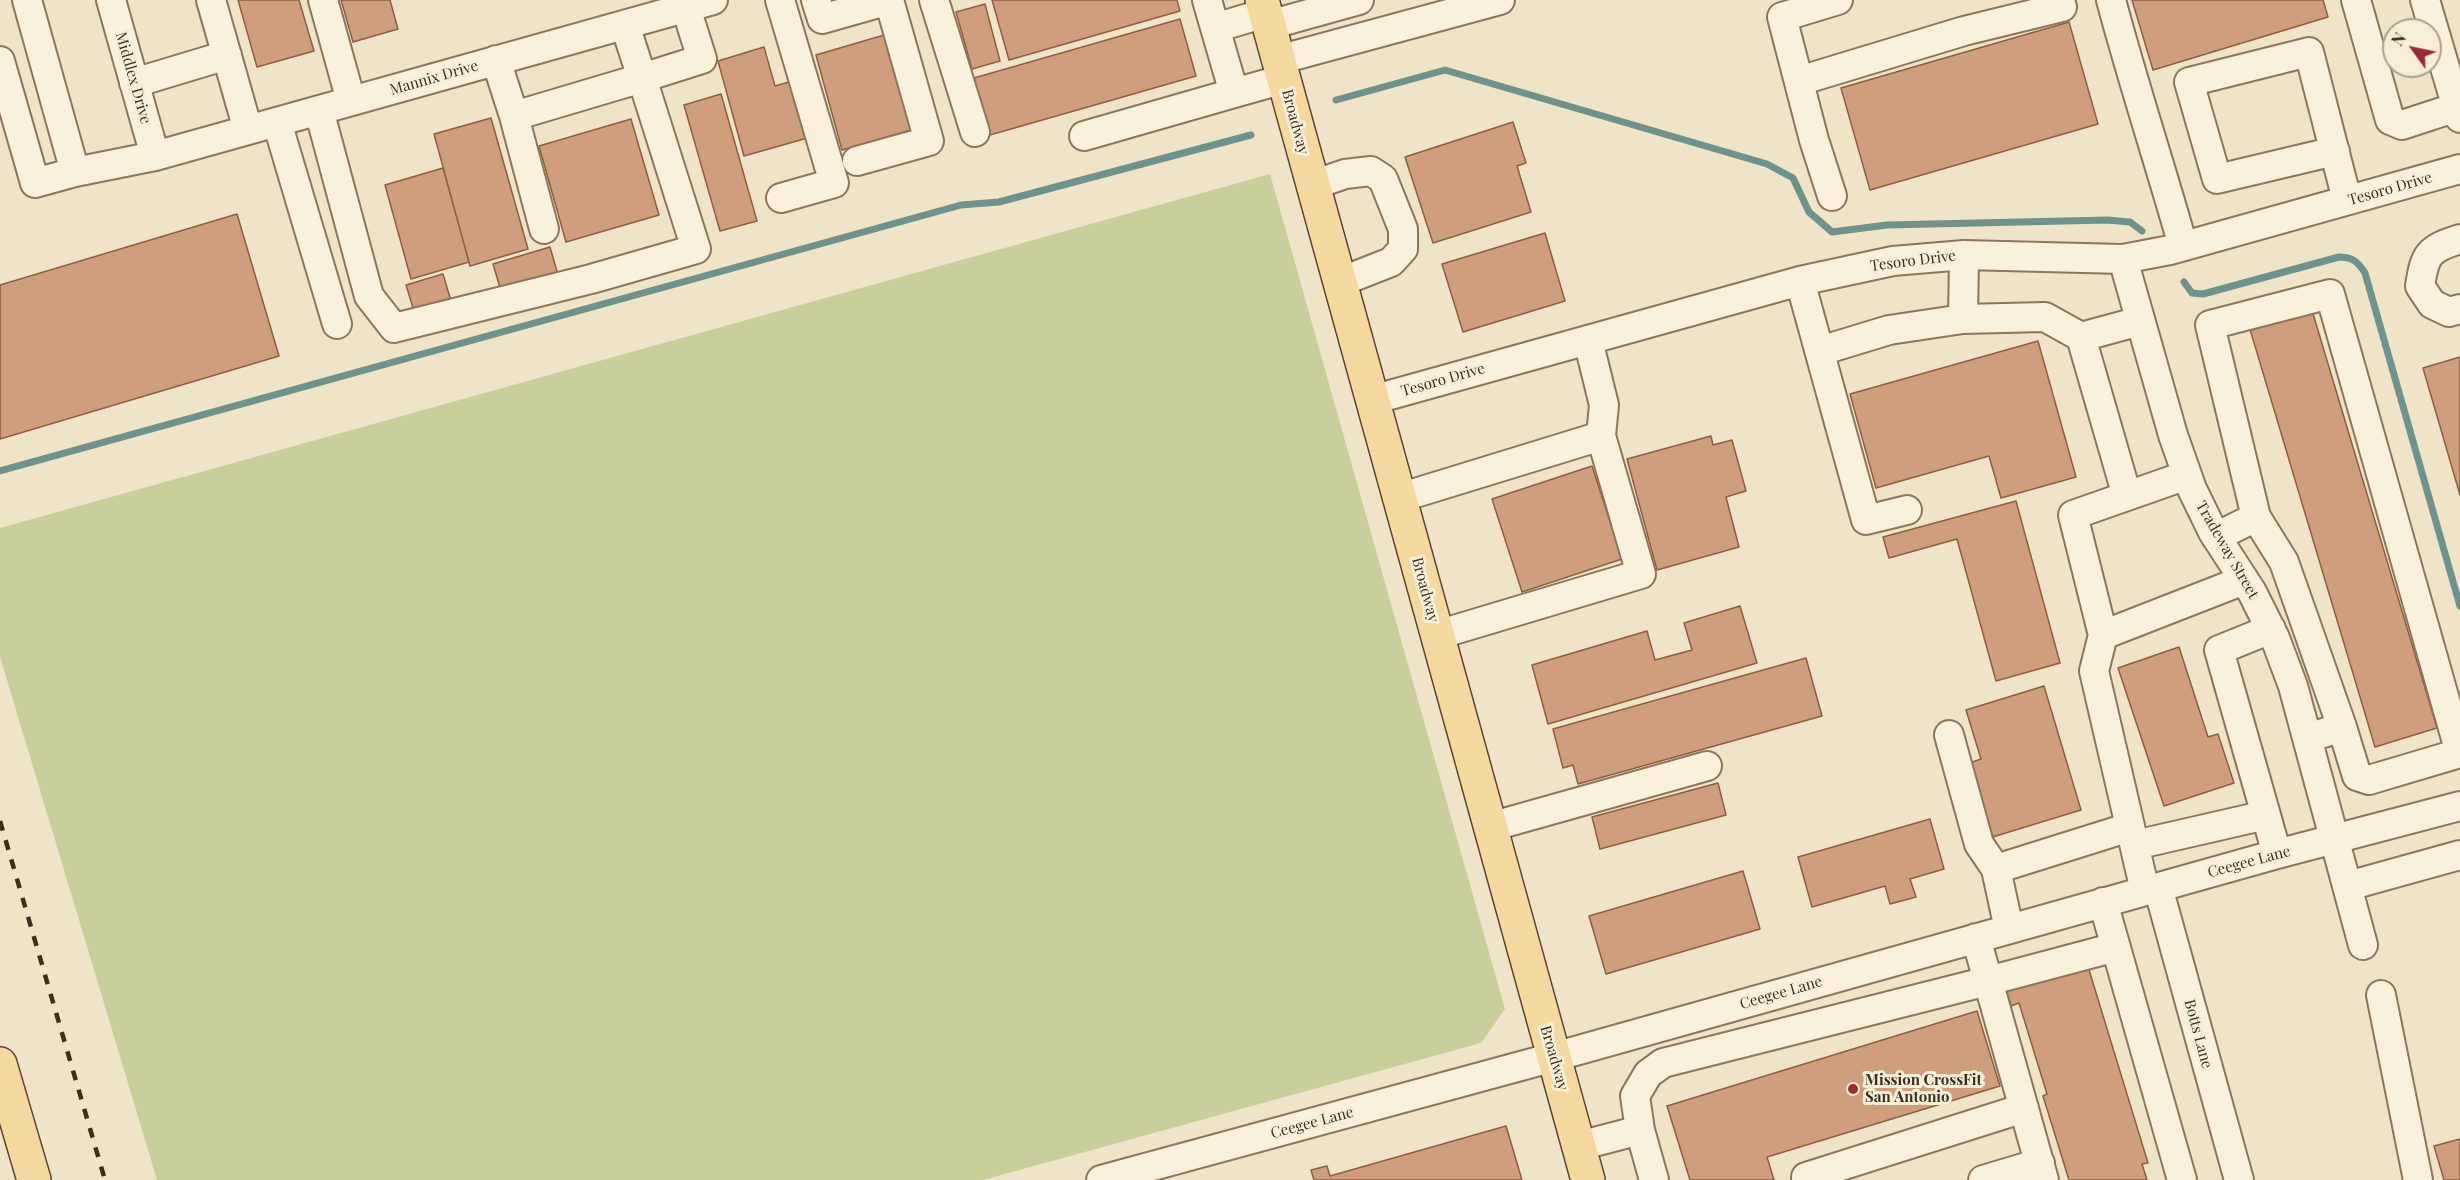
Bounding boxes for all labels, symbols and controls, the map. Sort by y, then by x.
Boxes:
north arrow [2382,18,2442,78]
text: N [2386,28,2410,50]
street label: Middlex Drive [111,30,155,126]
street label: Mannix Drive [388,57,480,99]
street label: Broadway [1278,88,1312,156]
street label: Tesoro Drive [2346,168,2434,210]
street label: Tesoro Drive [1869,247,1957,275]
street label: Tesoro Drive [1399,359,1487,401]
street label: Tradeway Street [2192,498,2262,602]
street label: Broadway [1408,556,1442,624]
street label: Ceegee Lane [2206,842,2292,882]
street label: Ceegee Lane [1738,973,1824,1013]
street label: Botts Lane [2180,997,2216,1071]
street label: Broadway [1536,1024,1572,1092]
place label: Mission CrossFit San Antonio [1865,1071,1982,1106]
marker: Mission CrossFit San Antonio [1846,1082,1860,1096]
street label: Ceegee Lane [1269,1103,1355,1143]

